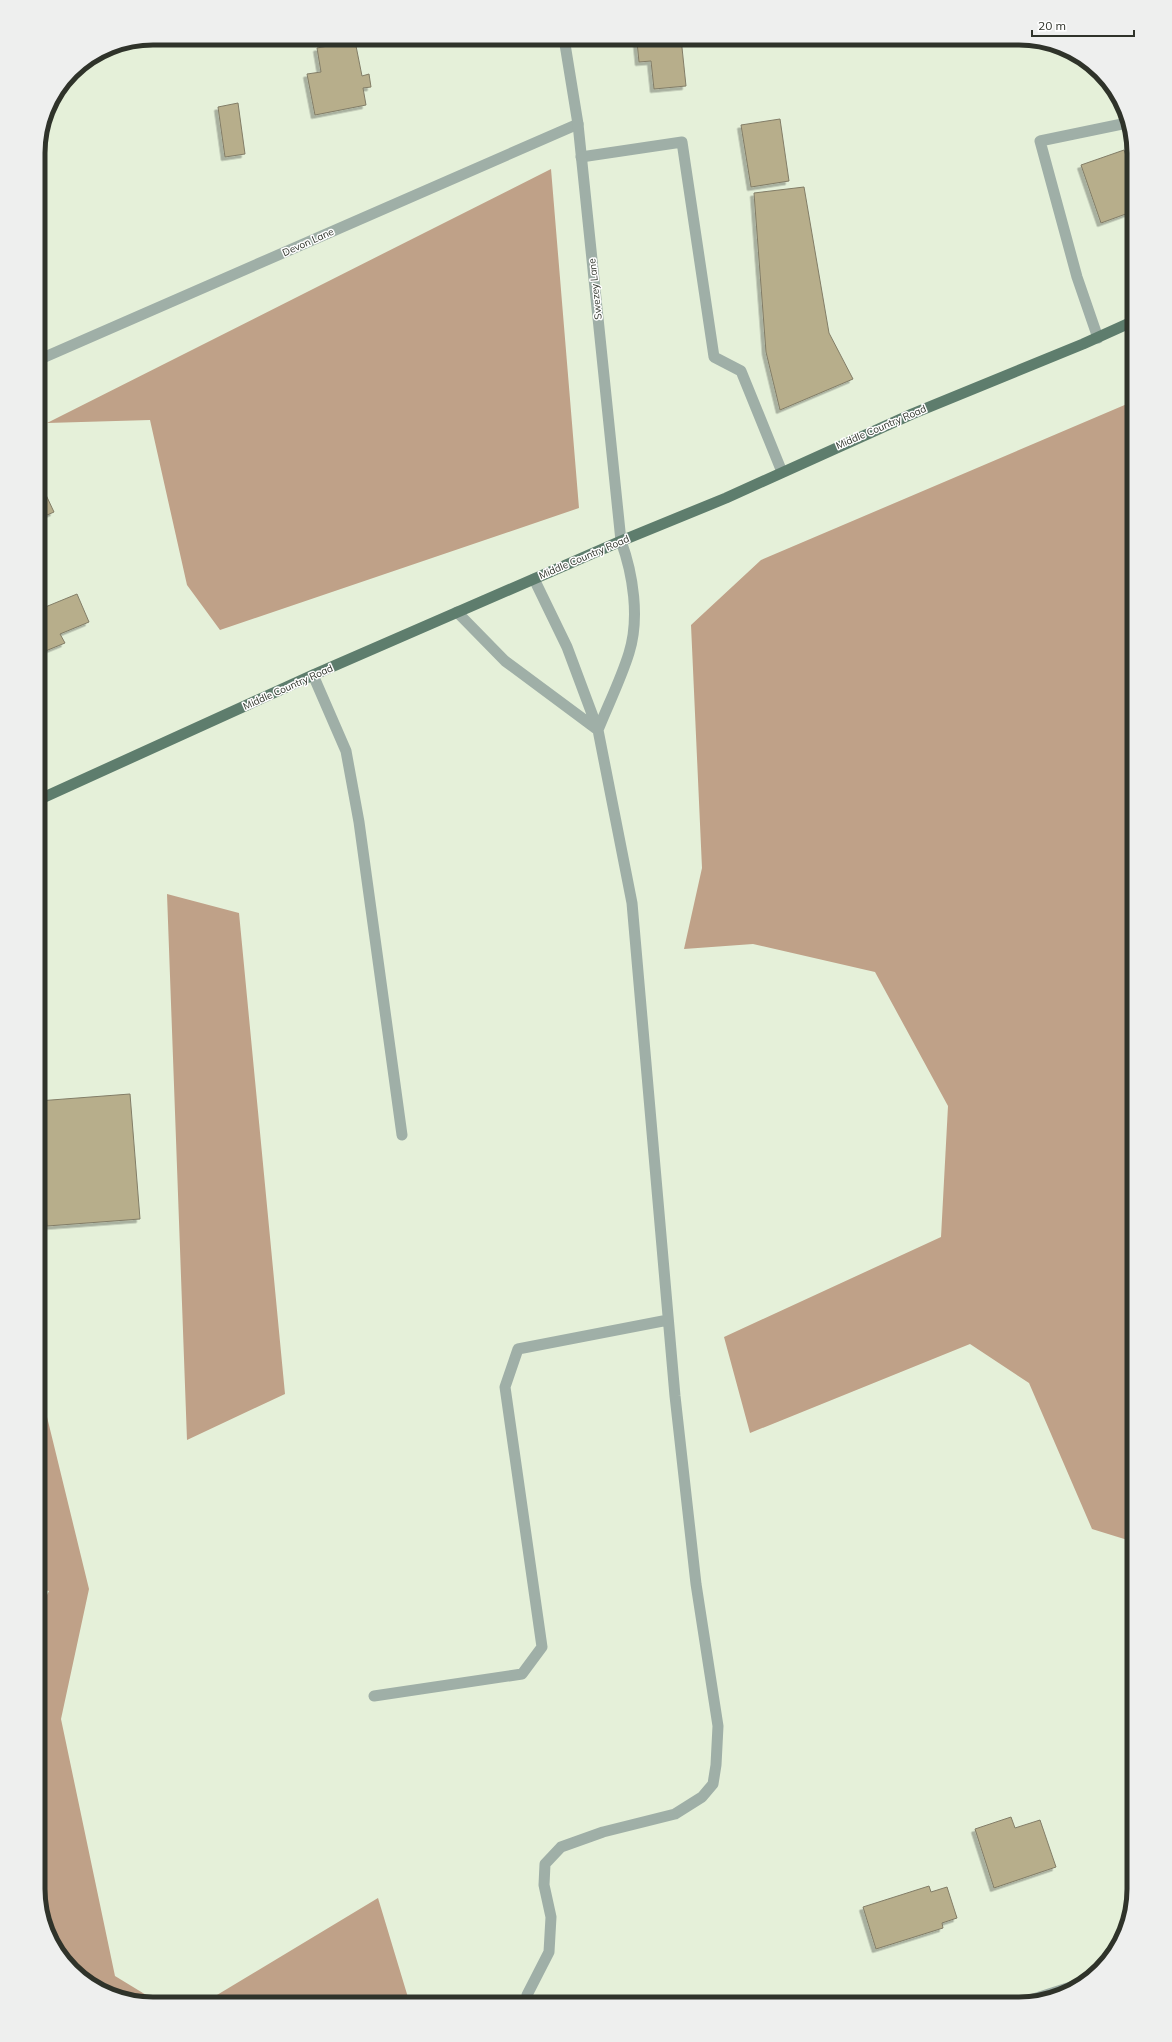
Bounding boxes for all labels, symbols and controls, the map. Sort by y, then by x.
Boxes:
scale bar [1032,12,1134,38]
text: 20 m [1038,18,1066,33]
street label: Devon Lane [280,225,336,259]
street label: Swezey Lane [585,258,605,320]
street label: Middle Country Road [834,402,928,452]
street label: Middle Country Road [537,532,631,582]
street label: Middle Country Road [241,661,335,713]

